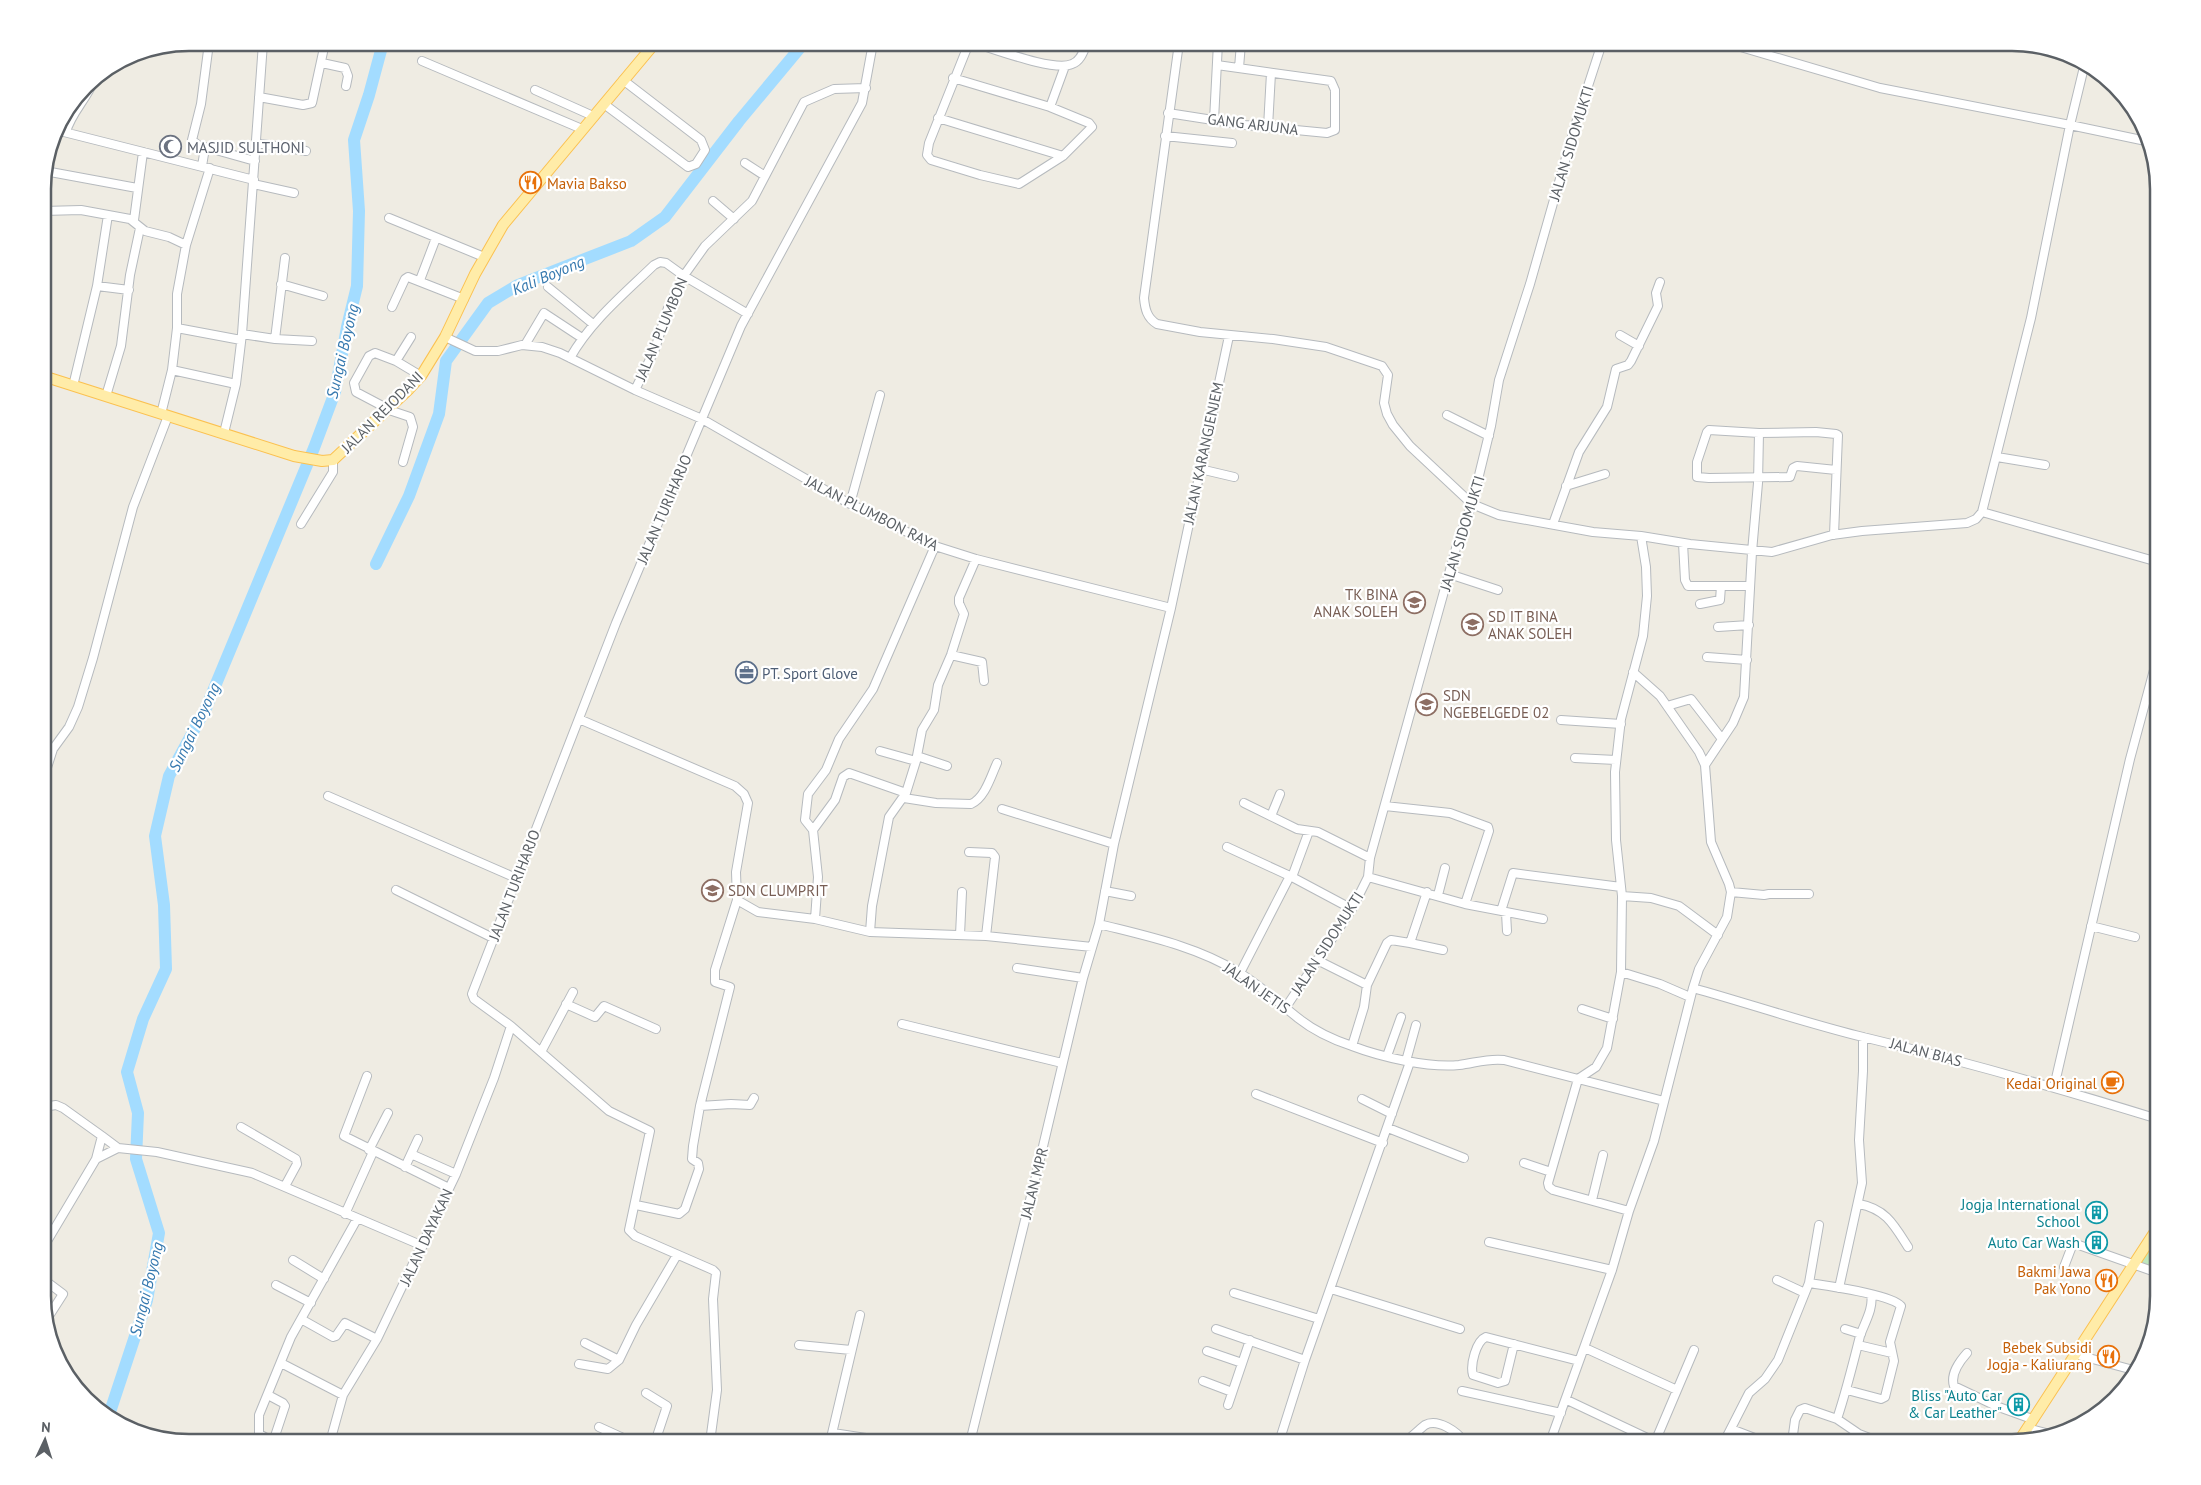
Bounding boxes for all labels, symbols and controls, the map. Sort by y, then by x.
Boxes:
street label: JALAN SIDOMUKTI [1544,83,1598,204]
street label: GANG ARJUNA [1206,109,1300,139]
mosque icon: MASJID SULTHONI [159,135,183,159]
place label: MASJID SULTHONI [187,138,305,157]
restaurant icon: Mavia Bakso [519,171,543,195]
place label: Mavia Bakso [547,174,627,193]
water label: Kali Boyong [509,251,587,299]
street label: JALAN PLUMBON [630,274,691,385]
water label: Sungai Boyong [321,302,363,400]
street label: JALAN REJODANI [336,367,427,458]
street label: JALAN KARANGJENJEM [1178,380,1227,527]
street label: JALAN TURIHARJO [632,451,696,568]
street label: JALAN PLUMBON RAYA [801,471,942,555]
street label: JALAN SIDOMUKTI [1435,473,1489,594]
place label: TK BINA ANAK SOLEH [1314,585,1398,621]
school or university icon: TK BINA ANAK SOLEH [1402,591,1426,615]
place label: SD IT BINA ANAK SOLEH [1488,607,1572,643]
school or university icon: SD IT BINA ANAK SOLEH [1460,613,1484,637]
office icon: PT. Sport Glove [734,661,758,685]
place label: PT. Sport Glove [762,664,858,683]
water label: Sungai Boyong [164,679,224,775]
place label: SDN NGEBELGEDE 02 [1443,686,1549,722]
school or university icon: SDN NGEBELGEDE 02 [1415,692,1439,716]
street label: JALAN TURIHARJO [484,827,544,944]
school or university icon: SDN CLUMPRIT [700,878,724,902]
place label: SDN CLUMPRIT [728,881,829,900]
street label: JALAN SIDOMUKTI [1286,888,1367,999]
street label: JALAN JETIS [1219,958,1294,1018]
street label: JALAN BIAS [1887,1033,1964,1071]
cafe icon: Kedai Original [2101,1071,2125,1095]
place label: Kedai Original [2006,1074,2098,1093]
street label: JALAN MPR [1016,1145,1052,1222]
street label: JALAN DAYAKAN [395,1186,457,1289]
place label: Jogja International School [1960,1195,2081,1231]
building icon: Jogja International School [2084,1201,2108,1225]
building icon: Auto Car Wash [2084,1230,2108,1254]
place label: Auto Car Wash [1988,1233,2080,1252]
water label: Sungai Boyong [125,1240,167,1338]
place label: Bakmi Jawa Pak Yono [2017,1262,2091,1298]
restaurant icon: Bakmi Jawa Pak Yono [2095,1268,2119,1292]
place label: Bebek Subsidi Jogja - Kaliurang [1987,1338,2092,1374]
restaurant icon: Bebek Subsidi Jogja - Kaliurang [2096,1344,2120,1368]
place label: Bliss "Auto Car & Car Leather" [1908,1386,2002,1422]
building icon: Bliss "Auto Car & Car Leather" [2006,1392,2030,1416]
north arrow [20,1415,70,1465]
text: N [41,1418,51,1436]

